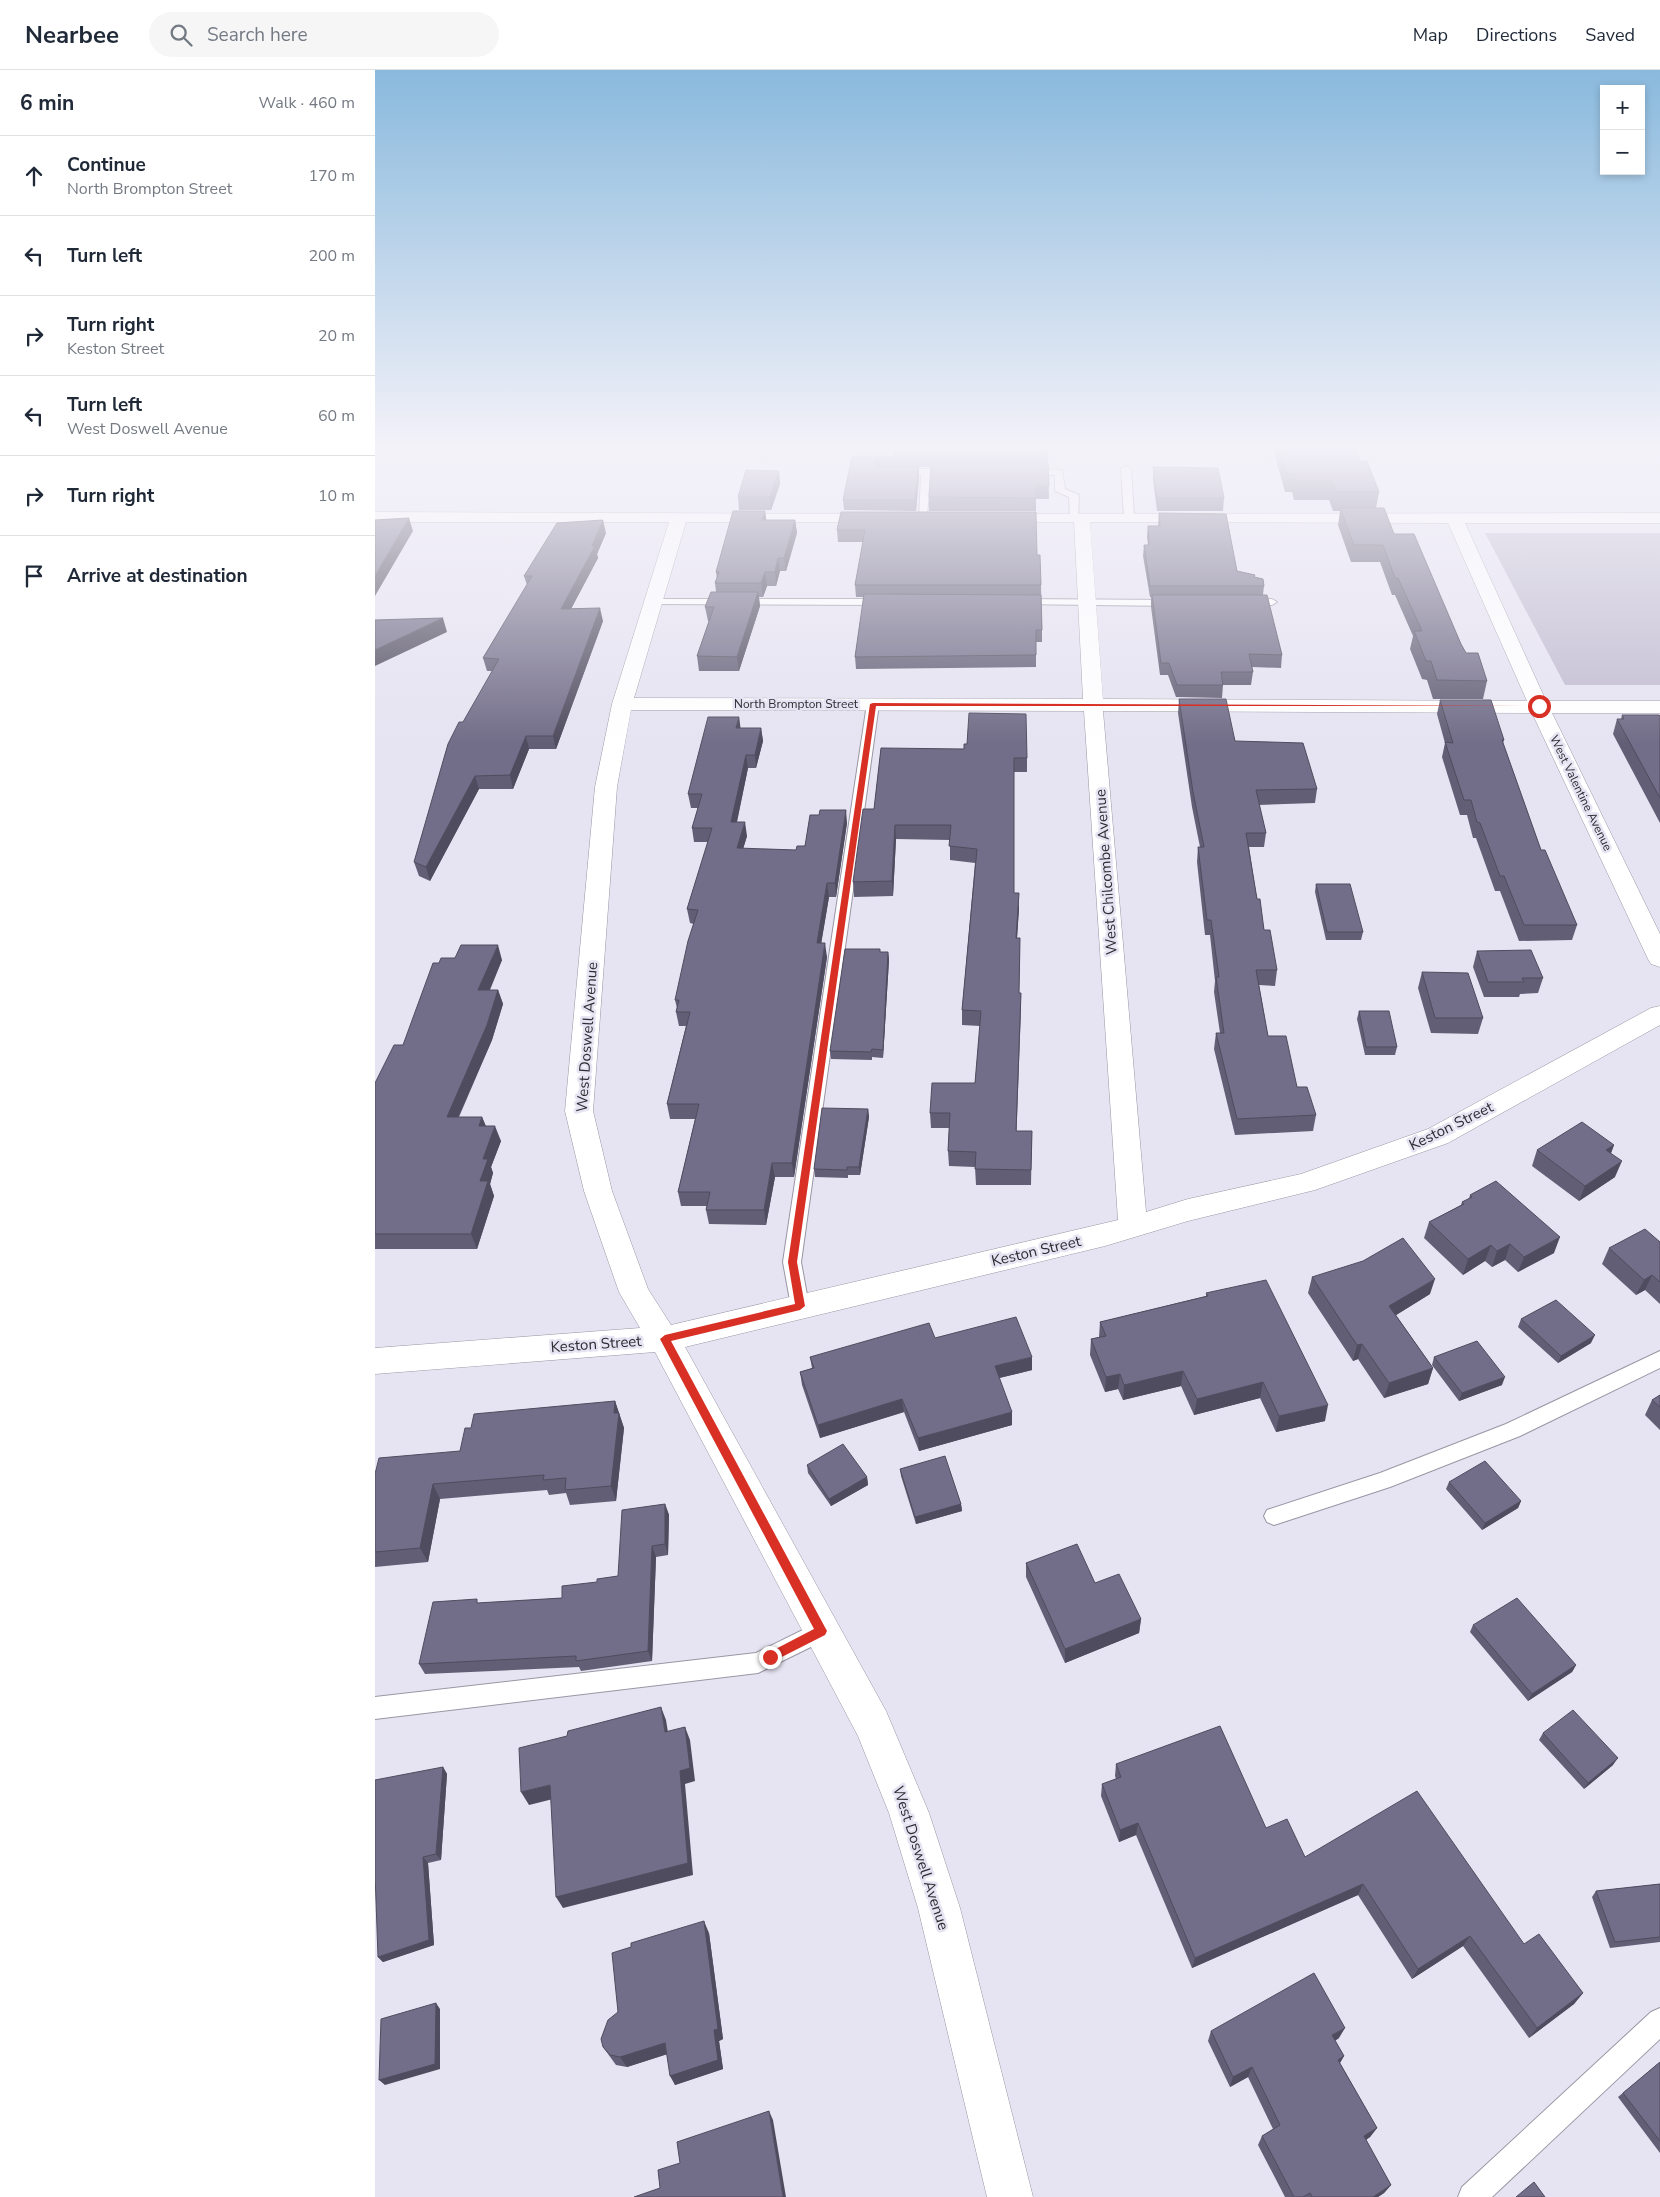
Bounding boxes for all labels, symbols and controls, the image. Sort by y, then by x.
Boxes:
search box [149,12,499,57]
text: Nearbee [25,19,119,51]
icon: search [167,21,195,49]
text: Search here [207,22,308,48]
text: Map [1413,23,1448,47]
text: Directions [1476,23,1557,47]
text: Saved [1585,23,1635,47]
map controls [1600,85,1645,175]
button: + [1600,85,1645,130]
text: 6 min [20,89,74,117]
text: Walk · 460 m [259,92,355,114]
button: − [1600,130,1645,175]
text: Continue [67,152,146,178]
icon: ahead [20,162,48,190]
text: 170 m [308,165,355,187]
text: North Brompton Street [67,178,232,200]
icon: left [20,242,48,270]
text: Turn left [67,243,142,269]
text: 200 m [308,245,355,267]
text: Turn right [67,312,154,338]
icon: right [20,322,48,350]
text: 20 m [318,325,355,347]
text: Keston Street [67,338,164,360]
text: Turn left [67,392,142,418]
icon: left [20,402,48,430]
text: 60 m [318,405,355,427]
text: West Doswell Avenue [67,418,228,440]
icon: right [20,482,48,510]
text: Turn right [67,483,154,509]
text: 10 m [318,485,355,507]
icon: arrive [20,562,48,590]
text: Arrive at destination [67,563,248,589]
route start [1528,695,1551,718]
street label: North Brompton Street [734,696,859,712]
street label: West Valentine Avenue [1546,733,1616,853]
street label: West Chilcombe Avenue [1090,789,1122,955]
street label: West Doswell Avenue [572,961,602,1113]
street label: Keston Street [1406,1097,1497,1155]
street label: Keston Street [989,1231,1083,1271]
street label: Keston Street [550,1331,643,1357]
route end [759,1646,782,1669]
street label: West Doswell Avenue [888,1783,954,1933]

